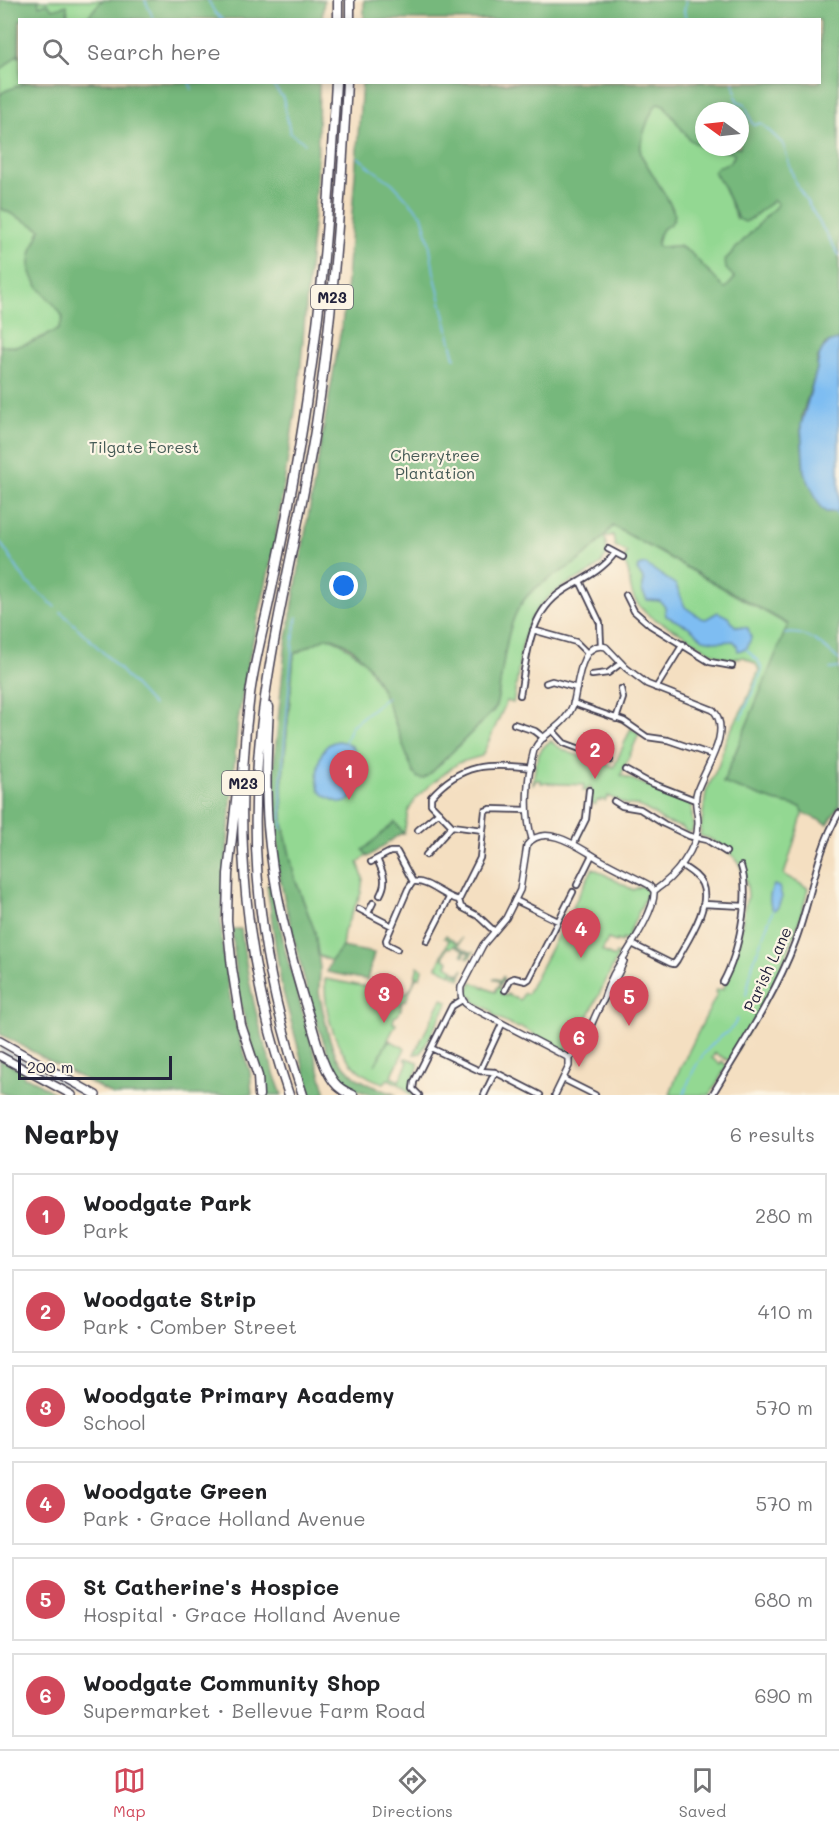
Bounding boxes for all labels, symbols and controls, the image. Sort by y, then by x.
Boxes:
search box [18,18,821,84]
icon: search [39,35,72,68]
text: Search here [87,37,221,66]
north arrow [695,102,749,156]
road number: M23 [311,285,353,309]
park label: Tilgate Forest [89,436,199,457]
park label: Cherrytree Plantation [390,444,480,483]
your location [329,571,358,600]
pin: 2 [576,730,614,779]
pin: 1 [330,750,368,800]
road number: M23 [222,771,264,795]
pin: 4 [562,908,600,958]
street label: Parish Lane [738,923,796,1015]
pin: 3 [364,974,404,1023]
pin: 5 [610,976,648,1026]
pin: 6 [560,1018,598,1067]
scale bar [18,1053,172,1080]
text: 200 m [27,1056,74,1077]
text: Nearby [24,1117,119,1151]
text: 6 results [730,1121,815,1147]
text: Woodgate Park [83,1188,252,1217]
text: 1 [41,1202,50,1228]
text: 280 m [755,1202,813,1228]
text: Park [83,1217,128,1243]
text: Woodgate Strip [83,1284,256,1313]
text: 2 [40,1298,51,1324]
text: 410 m [758,1298,813,1324]
text: Park · Comber Street [83,1313,297,1339]
text: Woodgate Primary Academy [83,1380,394,1409]
text: 3 [40,1394,52,1420]
text: 570 m [756,1394,813,1420]
text: School [83,1409,146,1435]
text: Woodgate Green [83,1476,267,1505]
text: 4 [39,1490,52,1516]
text: 570 m [756,1490,813,1516]
text: Park · Grace Holland Avenue [83,1505,366,1531]
text: St Catherine's Hospice [83,1572,339,1601]
text: 5 [40,1586,51,1612]
text: 680 m [754,1586,813,1612]
text: Hospital · Grace Holland Avenue [83,1601,401,1627]
text: Woodgate Community Shop [83,1668,380,1697]
text: 6 [39,1682,52,1708]
text: 690 m [754,1682,813,1708]
text: Supermarket · Bellevue Farm Road [83,1697,425,1723]
tab: Map [113,1764,146,1821]
tab: Directions [372,1764,453,1821]
tab: Saved [679,1764,726,1821]

